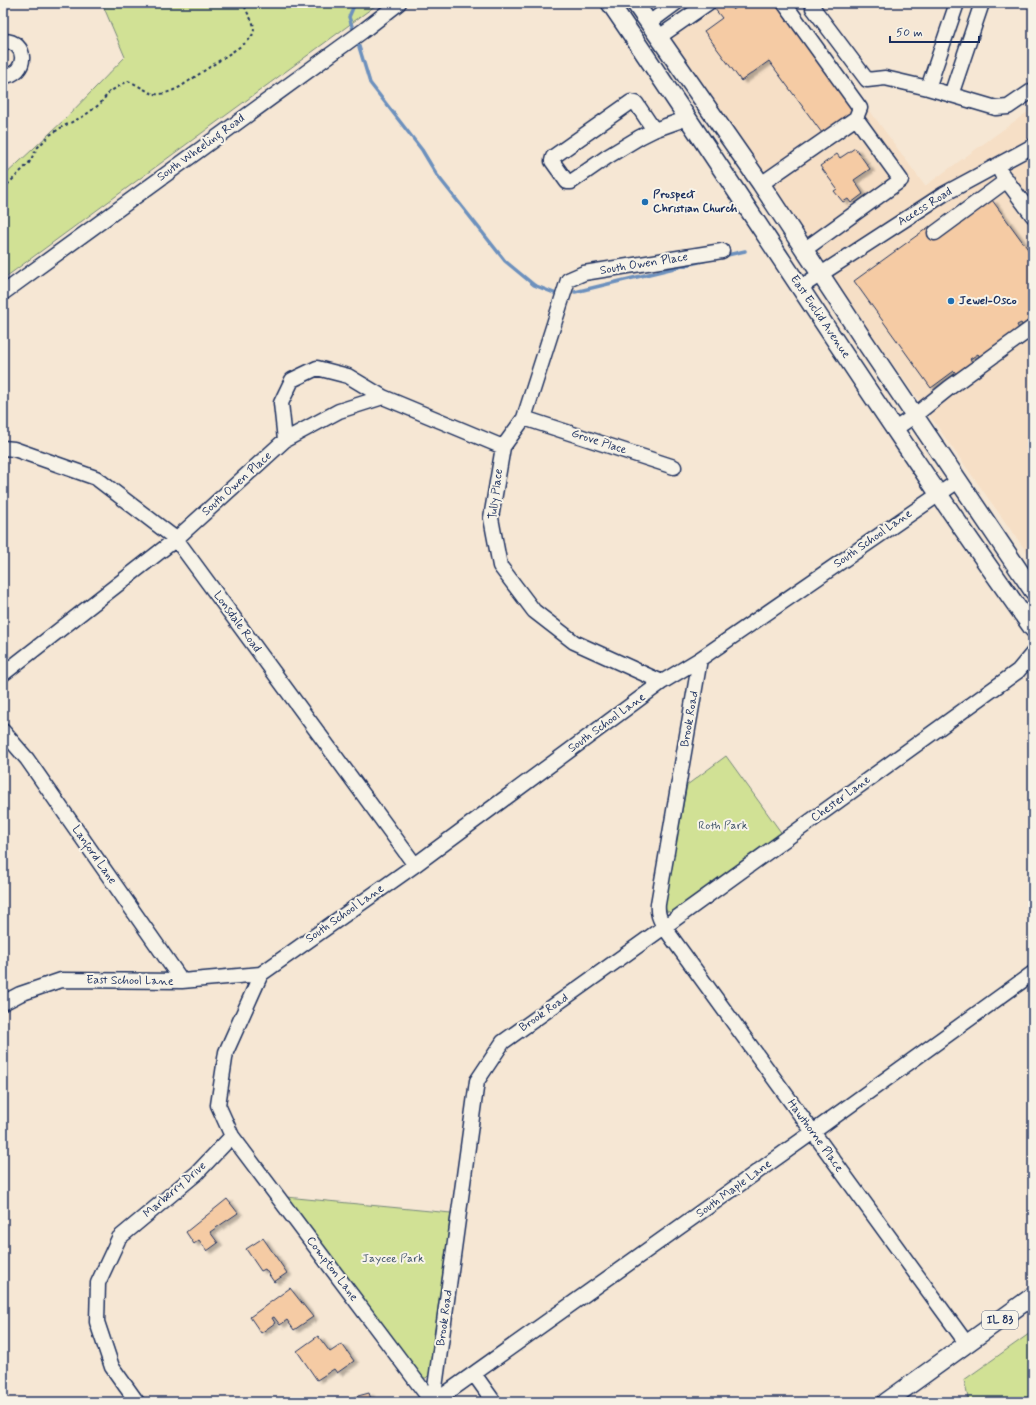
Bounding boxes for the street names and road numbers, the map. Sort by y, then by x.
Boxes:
street label: South Wheeling Road [154,111,249,186]
street label: Access Road [895,184,955,230]
street label: South Owen Place [599,249,689,279]
street label: East Euclid Avenue [786,272,854,362]
street label: Grove Place [569,425,629,459]
street label: South Owen Place [199,448,275,520]
street label: Tully Place [485,468,507,520]
street label: South School Lane [831,506,915,572]
street label: Lonsdale Road [209,588,265,656]
street label: South School Lane [565,689,649,757]
street label: Brook Road [677,690,703,748]
street label: Chester Lane [808,772,874,826]
street label: Lanford Lane [67,823,120,888]
street label: South School Lane [303,881,387,947]
street label: East School Lane [86,972,174,990]
street label: Brook Road [516,990,572,1036]
street label: Hawthorne Place [783,1096,847,1176]
street label: South Maple Lane [693,1156,775,1222]
street label: Marberry Drive [140,1158,210,1222]
street label: Compton Lane [302,1233,362,1305]
street label: Brook Road [433,1289,457,1347]
road number: IL 83 [982,1311,1018,1329]

